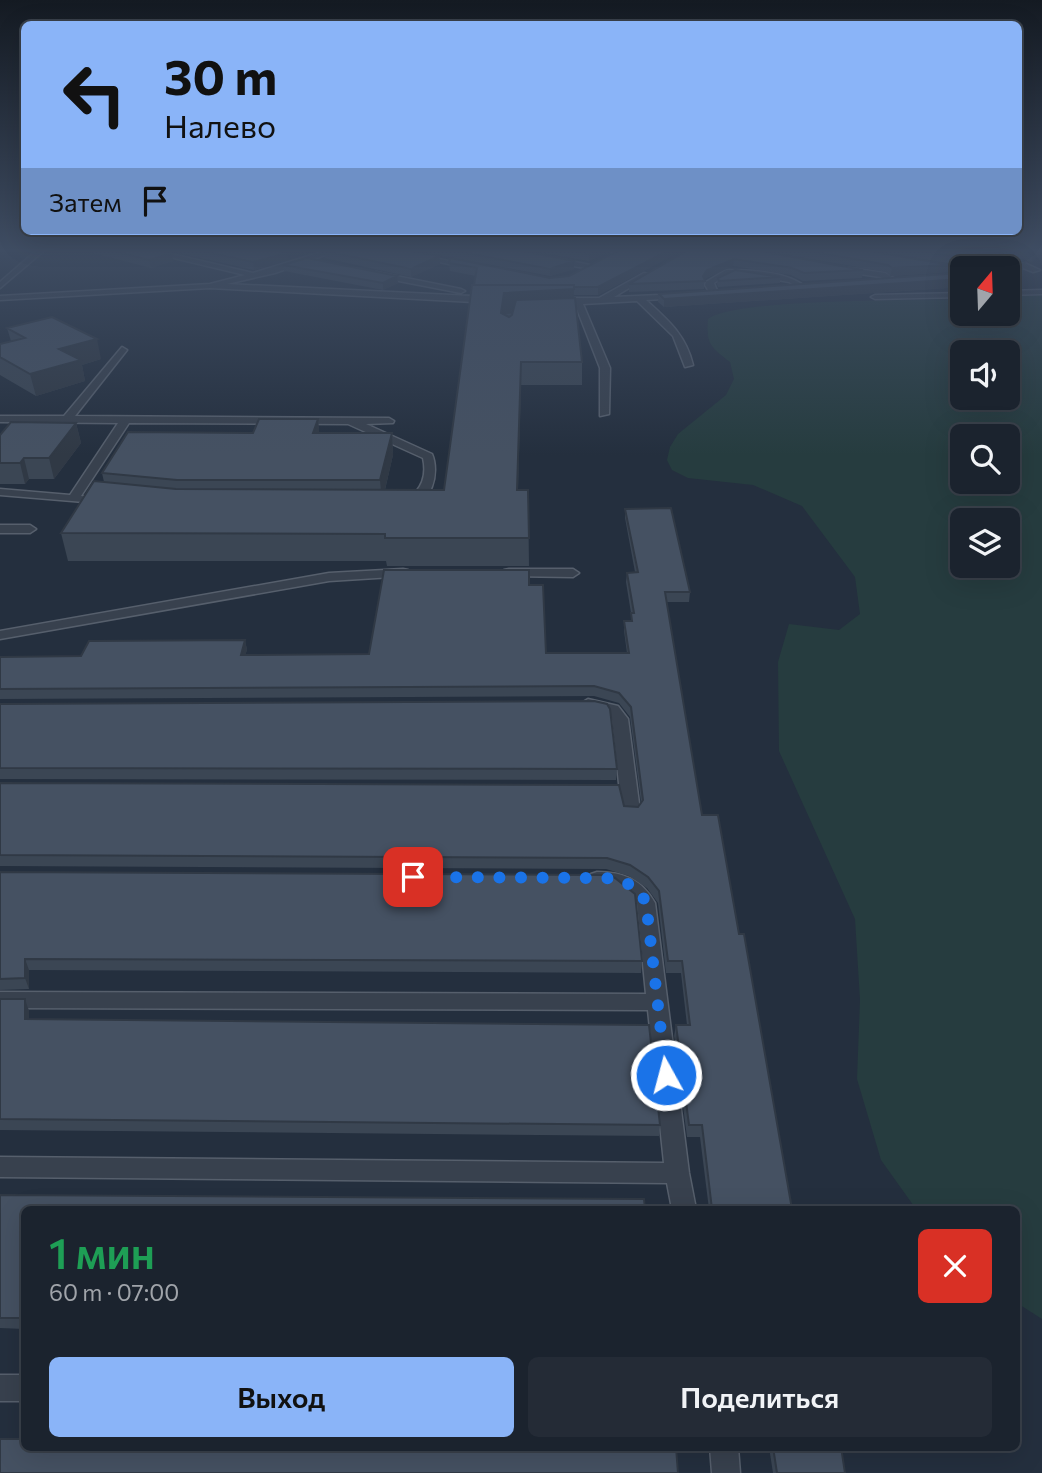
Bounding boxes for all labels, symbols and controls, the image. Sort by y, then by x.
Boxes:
text: 30 m [164,45,277,105]
icon: left [49,49,140,140]
text: Налево [164,105,276,145]
icon: arrive [136,182,174,220]
text: Затем [49,186,122,217]
north arrow [950,256,1020,326]
map controls [950,256,1020,578]
button: sound [950,340,1020,410]
button: search [950,424,1020,494]
button: layers [950,508,1020,578]
pin [383,847,443,907]
icon: arrive [394,858,432,896]
position arrow [629,1038,703,1112]
text: 1 мин [49,1226,155,1278]
button: close [918,1229,992,1303]
text: 60 m · 07:00 [49,1278,179,1306]
button: Выход [49,1357,514,1437]
button: Поделиться [528,1357,992,1437]

